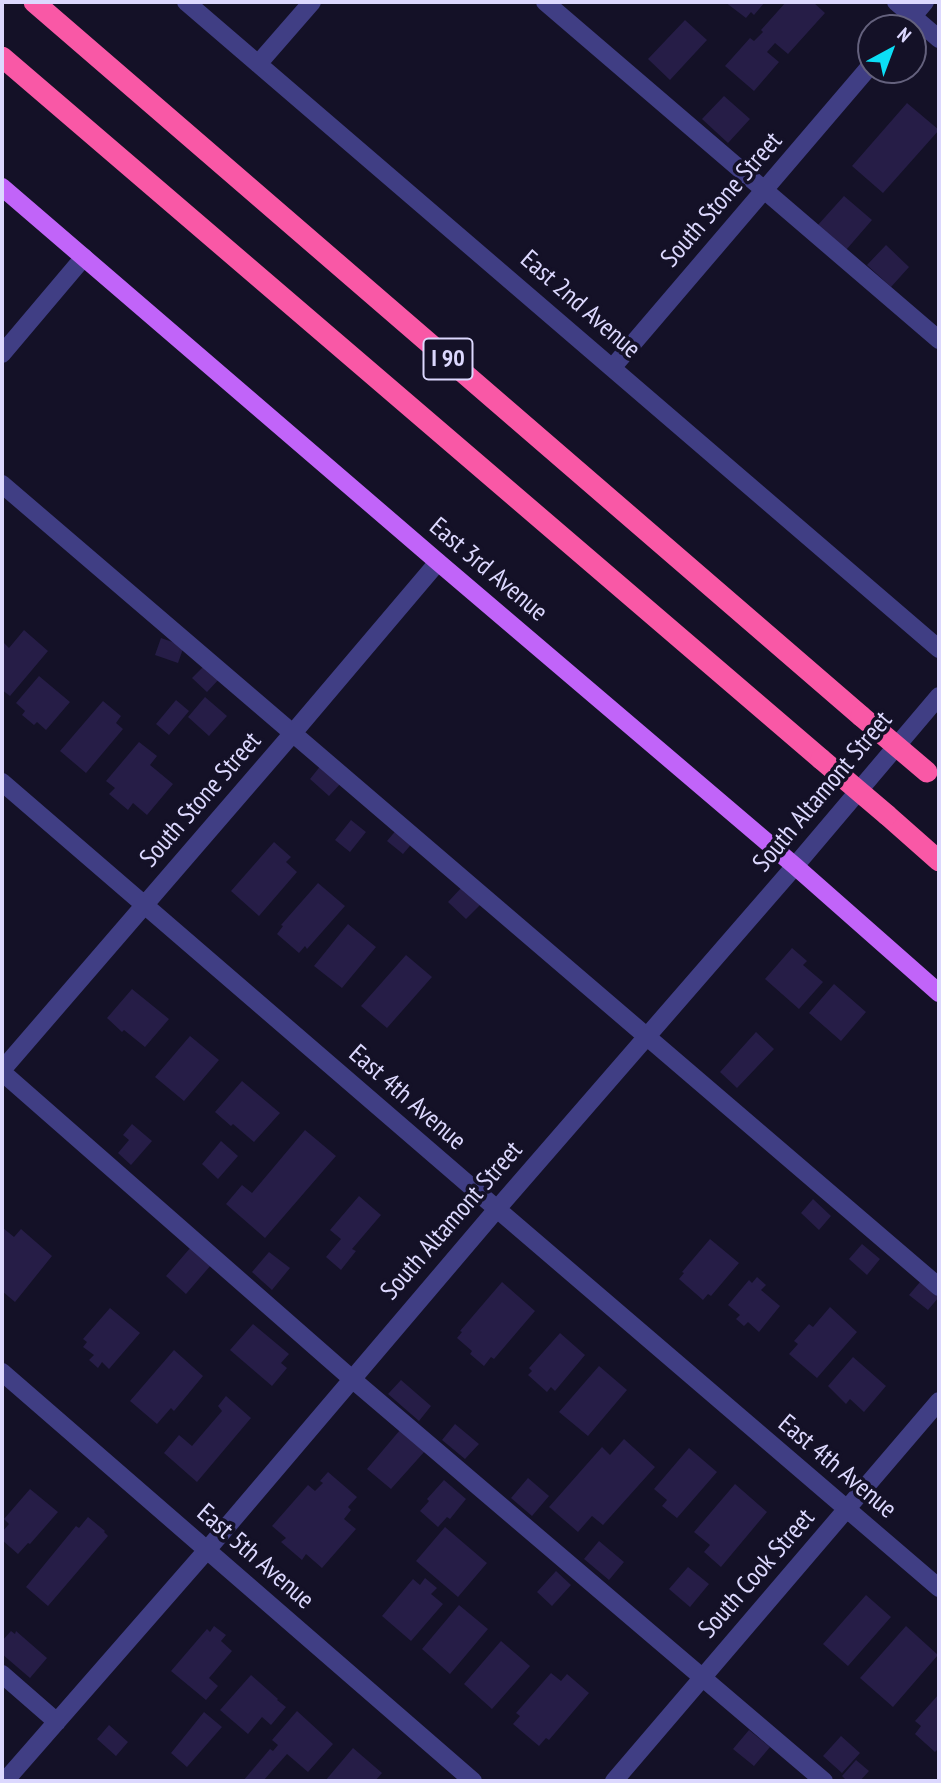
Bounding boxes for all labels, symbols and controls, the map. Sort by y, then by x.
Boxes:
north arrow [857,14,927,84]
text: N [893,22,916,47]
street label: South Stone Street [655,126,789,274]
street label: East 2nd Avenue [514,244,646,366]
road number: I 90 [424,338,472,380]
street label: East 3rd Avenue [423,512,553,628]
street label: South Altamont Street [747,705,899,879]
street label: South Stone Street [134,726,268,874]
street label: East 4th Avenue [342,1039,472,1157]
street label: South Altamont Street [375,1135,529,1307]
street label: East 4th Avenue [772,1409,902,1525]
street label: East 5th Avenue [190,1498,320,1616]
street label: South Cook Street [692,1503,822,1645]

